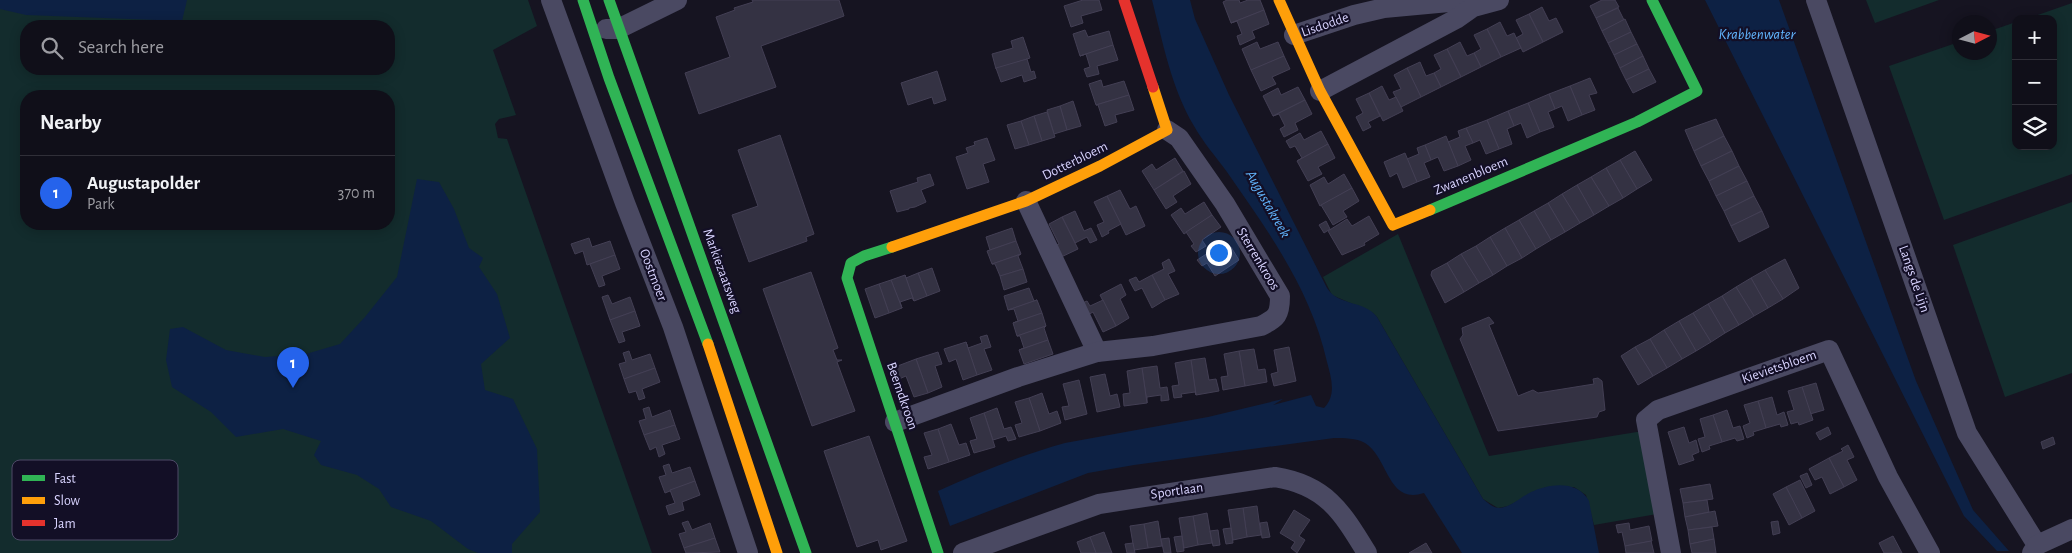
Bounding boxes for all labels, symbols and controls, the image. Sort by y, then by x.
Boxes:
street label: Lisdodde [1299,10,1351,40]
north arrow [1952,15,1997,60]
map controls [2012,15,2057,150]
button: + [2012,15,2057,60]
search box [20,20,395,75]
water label: Krabbenwater [1719,27,1797,42]
icon: search [38,34,66,62]
text: Search here [78,38,164,57]
button: − [2012,60,2057,105]
button: layers [2012,105,2057,150]
text: Nearby [40,112,101,133]
street label: Dotterbloem [1040,139,1110,183]
street label: Zwanenbloem [1432,154,1510,198]
water label: Augustakreek [1242,167,1293,240]
text: Augustapolder [87,174,200,193]
text: 1 [53,185,59,201]
text: 370 m [338,185,375,201]
text: Park [87,196,115,212]
street label: Sterrenkroos [1234,225,1282,293]
street label: Markiezaatsweg [700,227,744,315]
your location [1206,240,1232,266]
street label: Langs de Lijn [1896,244,1932,314]
street label: Oostmoer [637,247,669,303]
pin: 1 [277,347,309,388]
street label: Kievietsbloem [1740,348,1818,386]
street label: Beemdkroon [884,360,920,432]
legend [12,460,178,540]
text: Fast [54,472,76,486]
street label: Sportlaan [1150,480,1204,502]
text: Slow [54,494,81,508]
text: Jam [54,517,76,531]

